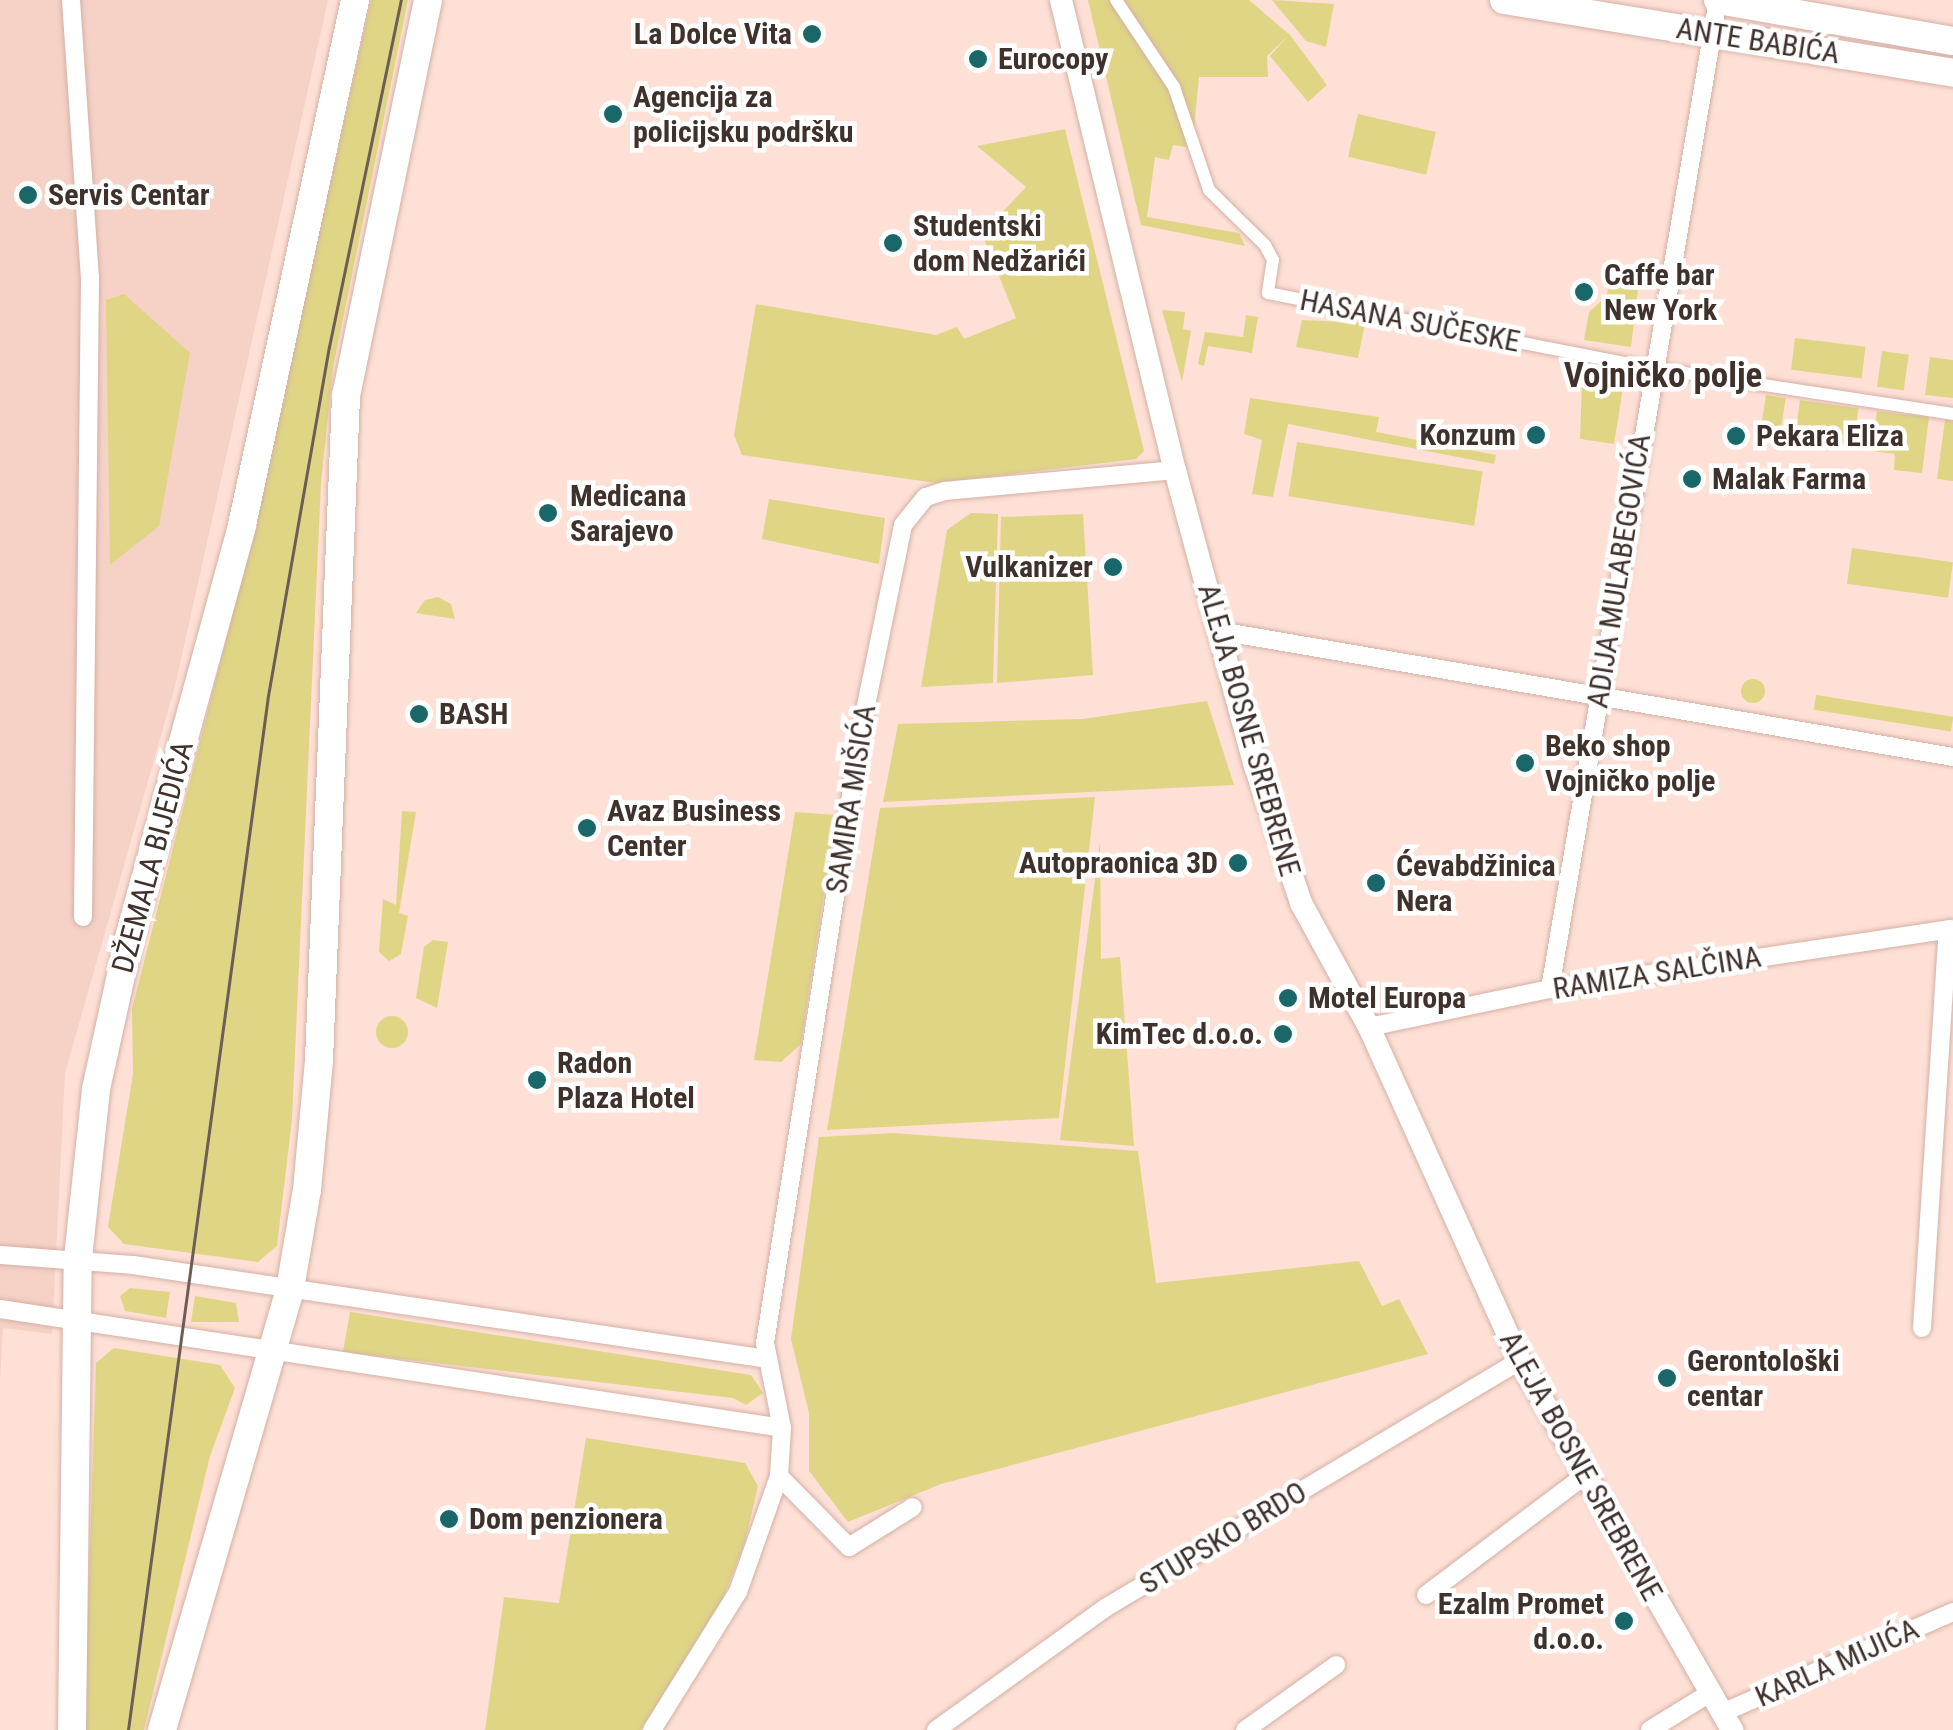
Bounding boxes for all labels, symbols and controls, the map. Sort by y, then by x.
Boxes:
street label: ANTE BABIĆA [1674,10,1842,72]
place label: La Dolce Vita [634,16,792,52]
marker: La Dolce Vita [801,23,823,45]
place label: Eurocopy [998,41,1108,77]
marker: Eurocopy [967,48,989,70]
place label: Agencija za policijsku podršku [633,79,854,150]
marker: Agencija za policijsku podršku [602,103,624,125]
place label: Servis Centar [48,177,210,213]
marker: Servis Centar [17,184,39,206]
place label: Studentski dom Nedžarići [913,208,1086,278]
marker: Studentski dom Nedžarići [882,232,904,254]
place label: Caffe bar New York [1604,257,1717,328]
marker: Caffe bar New York [1573,281,1595,303]
street label: HASANA SUČESKE [1297,282,1523,360]
district label: Vojničko polje [1564,355,1762,397]
place label: Konzum [1420,417,1516,453]
place label: Pekara Eliza [1756,418,1904,454]
marker: Konzum [1525,424,1547,446]
marker: Pekara Eliza [1725,425,1747,447]
street label: ADIJA MULABEGOVIĆA [1580,431,1658,711]
place label: Malak Farma [1712,461,1866,497]
marker: Malak Farma [1681,468,1703,490]
place label: Medicana Sarajevo [570,478,686,548]
marker: Medicana Sarajevo [535,500,561,526]
place label: Vulkanizer [965,549,1093,585]
marker: Vulkanizer [1102,556,1124,578]
street label: ALEJA BOSNE SREBRENE [1190,580,1308,880]
place label: BASH [439,696,508,732]
street label: SAMIRA MIŠIĆA [818,702,884,896]
marker: BASH [408,703,430,725]
place label: Beko shop Vojničko polje [1545,728,1715,798]
street label: DŽEMALA BIJEDIĆA [105,737,201,977]
marker: Beko shop Vojničko polje [1514,752,1536,774]
place label: Avaz Business Center [607,793,781,864]
marker: Avaz Business Center [576,817,598,839]
place label: Autopraonica 3D [1019,845,1218,881]
place label: Ćevabdžinica Nera [1396,848,1556,918]
marker: Autopraonica 3D [1227,852,1249,874]
marker: Ćevabdžinica Nera [1365,872,1387,894]
street label: RAMIZA SALČINA [1550,939,1764,1007]
place label: Motel Europa [1308,980,1466,1016]
marker: Motel Europa [1277,987,1299,1009]
place label: KimTec d.o.o. [1096,1016,1263,1052]
marker: KimTec d.o.o. [1272,1023,1294,1045]
place label: Radon Plaza Hotel [557,1045,695,1116]
marker: Radon Plaza Hotel [526,1069,548,1091]
street label: ALEJA BOSNE SREBRENE [1492,1325,1670,1607]
place label: Gerontološki centar [1687,1343,1840,1414]
marker: Gerontološki centar [1656,1367,1678,1389]
street label: STUPSKO BRDO [1133,1474,1313,1602]
place label: Dom penzionera [469,1501,663,1537]
marker: Dom penzionera [438,1508,460,1530]
place label: Ezalm Promet d.o.o. [1438,1586,1604,1656]
marker: Ezalm Promet d.o.o. [1613,1610,1635,1632]
street label: KARLA MIJIĆA [1750,1611,1924,1715]

